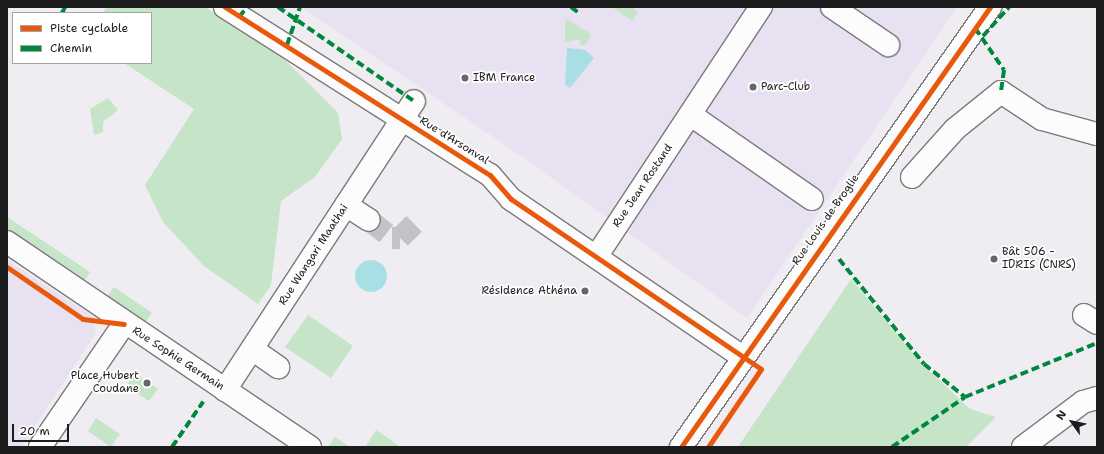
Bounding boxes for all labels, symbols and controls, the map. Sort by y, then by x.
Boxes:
legend [12,12,152,64]
text: Piste cyclable [50,20,128,36]
text: Chemin [50,40,92,56]
place label: IBM France [473,71,535,85]
marker: IBM France [460,73,470,83]
place label: Parc-Club [761,80,810,94]
marker: Parc-Club [748,82,758,92]
street label: Rue d'Arsonval [417,114,491,168]
street label: Rue Jean Rostand [610,142,676,230]
street label: Rue Louis de Broglie [790,172,862,268]
street label: Rue Wangari Maathai [276,202,352,308]
place label: Bât 506 - IDRIS (CNRS) [1002,246,1076,272]
marker: Bât 506 - IDRIS (CNRS) [989,254,999,264]
place label: Résidence Athéna [481,284,577,298]
marker: Résidence Athéna [580,286,590,296]
street label: Rue Sophie Germain [129,324,227,394]
place label: Place Hubert Coudane [71,370,139,396]
marker: Place Hubert Coudane [142,378,152,388]
north arrow [1052,402,1092,442]
text: N [1053,407,1070,423]
scale bar [14,416,71,442]
text: 20 m [19,423,50,439]

